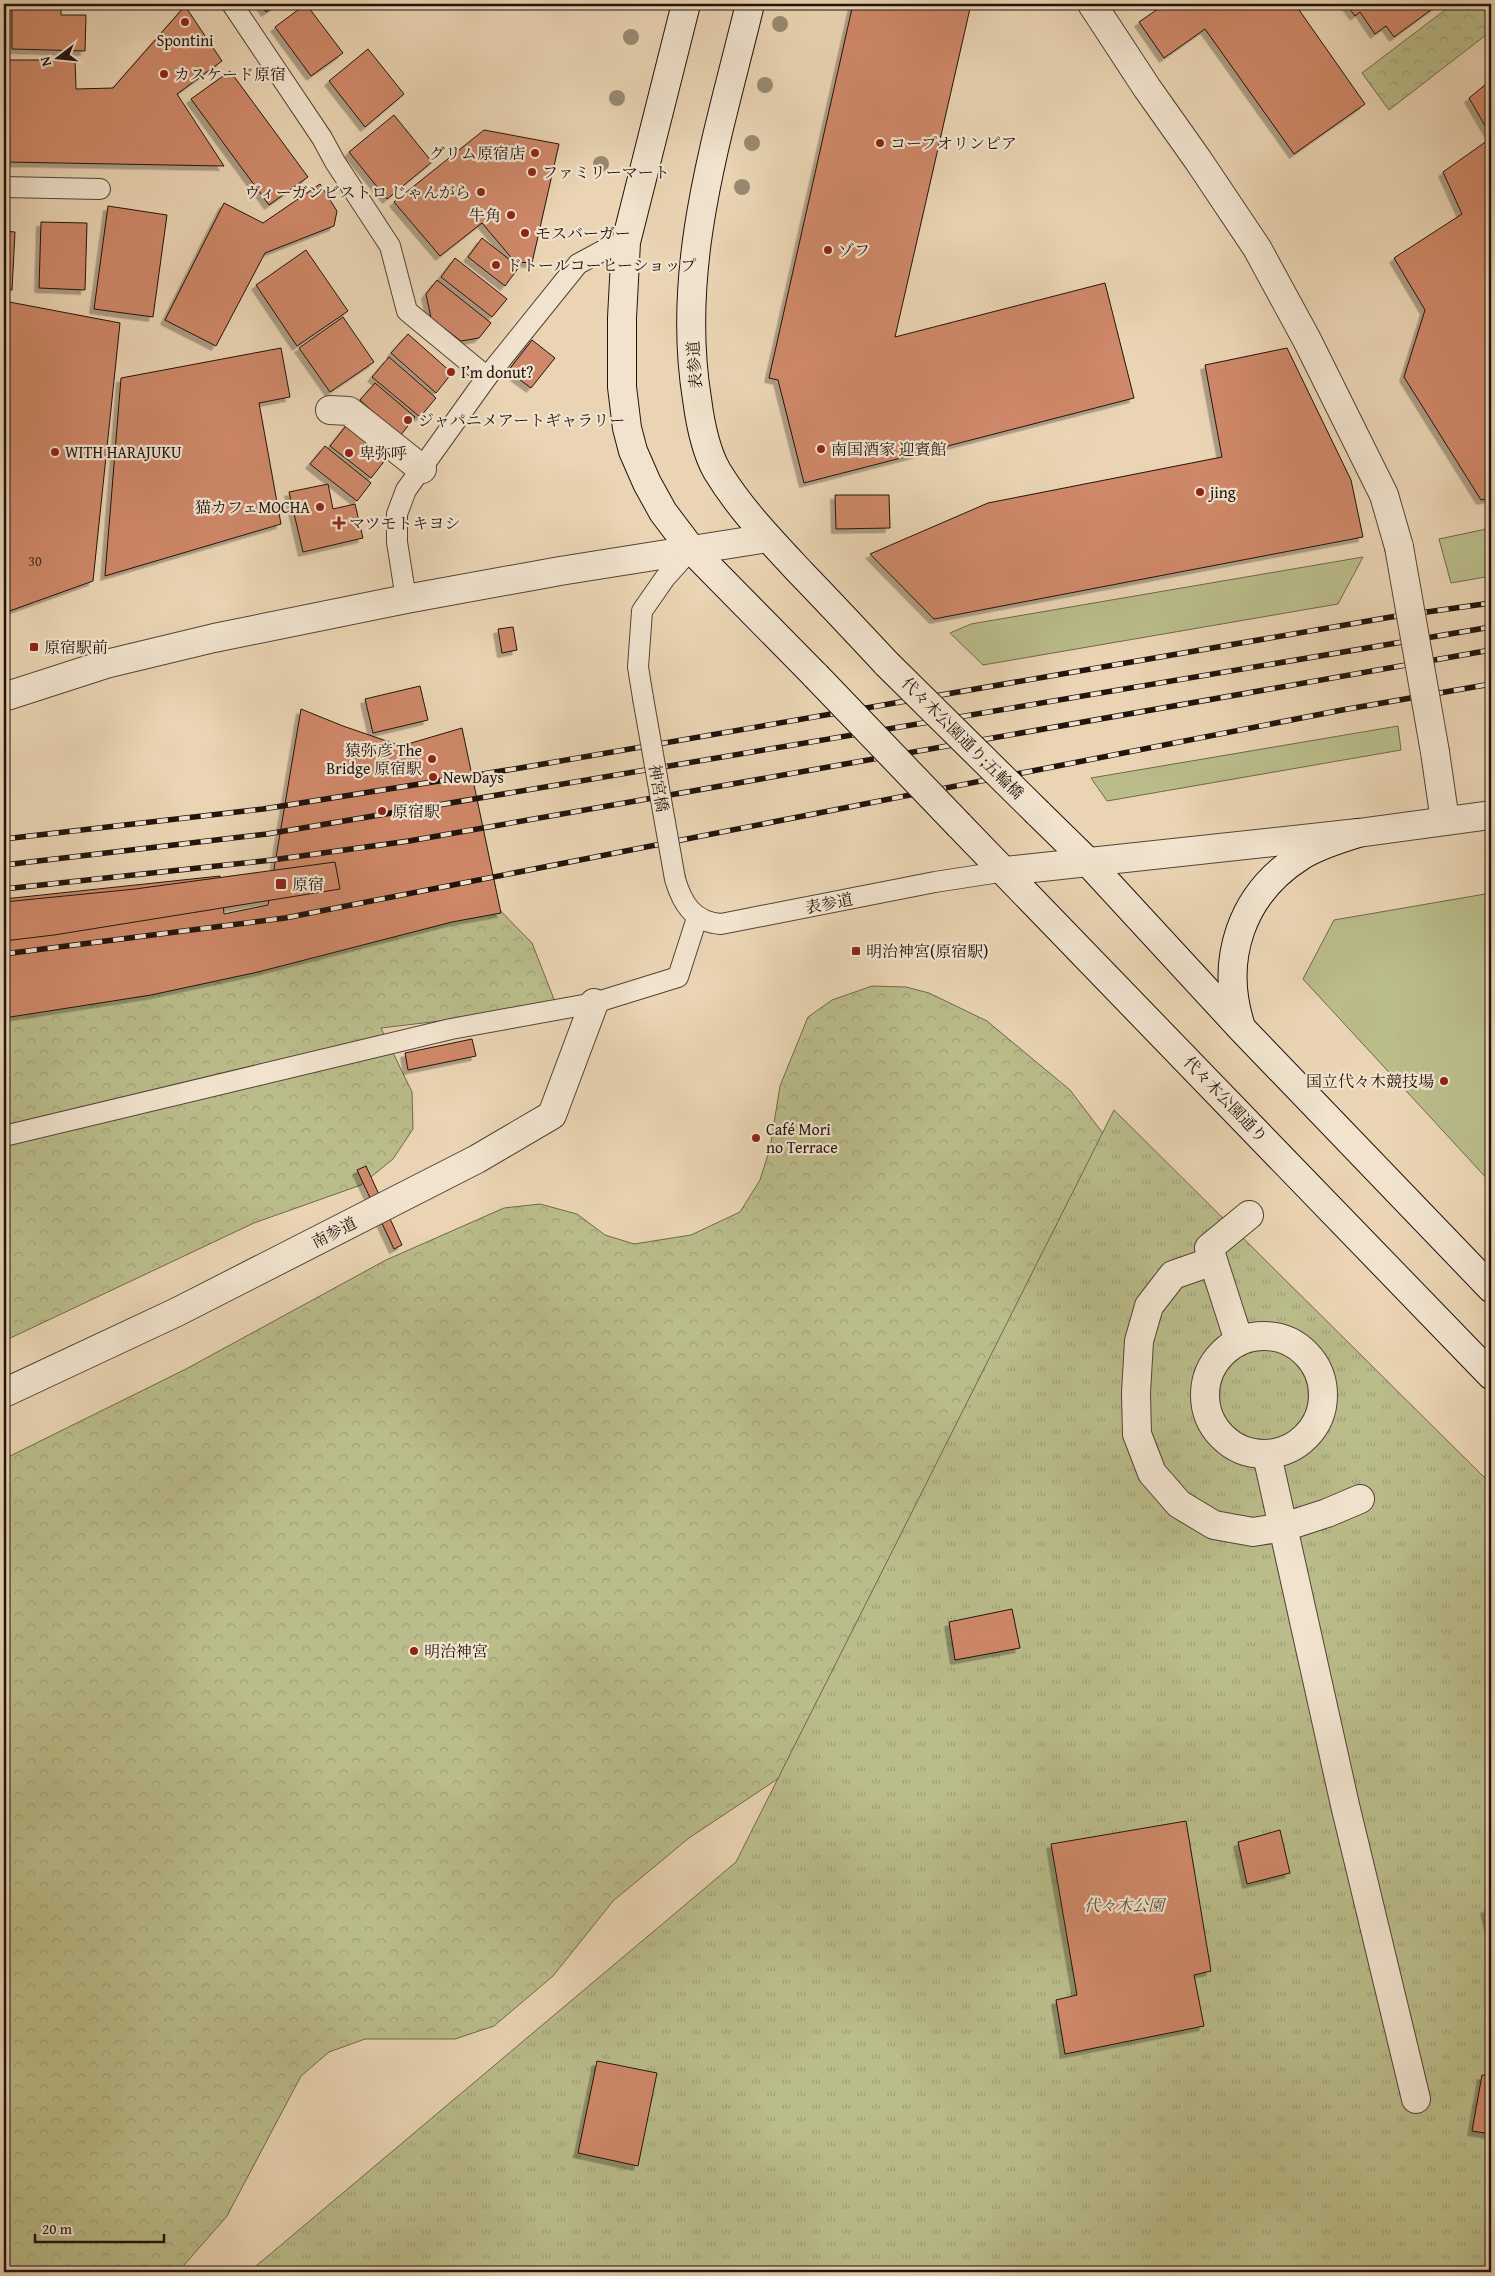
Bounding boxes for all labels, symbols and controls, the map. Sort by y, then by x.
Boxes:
marker: Spontini [179,16,191,28]
place label: Spontini [156,28,214,52]
north arrow [32,32,82,82]
text: N [34,54,56,69]
place label: カスケード原宿 [174,62,286,86]
marker: カスケード原宿 [158,68,170,80]
place label: コープオリンピア [890,131,1017,155]
marker: コープオリンピア [874,137,886,149]
place label: グリム原宿店 [429,141,525,165]
marker: グリム原宿店 [529,147,541,159]
place label: ファミリーマート [542,160,670,184]
marker: ファミリーマート [526,166,538,178]
place label: ヴィーガンビストロ じゃんがら [245,180,471,204]
marker: ヴィーガンビストロ じゃんがら [475,186,487,198]
place label: 牛角 [469,203,501,227]
marker: 牛角 [505,209,517,221]
place label: モスバーガー [535,221,631,245]
marker: モスバーガー [519,227,531,239]
place label: ゾフ [838,238,870,262]
marker: ゾフ [822,244,834,256]
place label: ドトールコーヒーショップ [506,253,696,277]
marker: ドトールコーヒーショップ [490,259,502,271]
street label: 表参道 [680,340,708,390]
place label: I’m donut? [461,360,533,384]
marker: I’m donut? [445,366,457,378]
place label: ジャパニメアートギャラリー [418,408,625,432]
marker: ジャパニメアートギャラリー [402,414,414,426]
place label: 南国酒家 迎賓館 [831,437,947,461]
place label: WITH HARAJUKU [65,440,182,464]
place label: 卑弥呼 [359,441,407,465]
marker: 南国酒家 迎賓館 [815,443,827,455]
marker: WITH HARAJUKU [49,446,61,458]
marker: 卑弥呼 [343,447,355,459]
place label: jing [1208,480,1236,504]
marker: jing [1194,486,1206,498]
place label: 猫カフェMOCHA [195,495,310,519]
marker: 猫カフェMOCHA [314,501,326,513]
place label: マツモトキヨシ [349,511,461,535]
marker: マツモトキヨシ [333,517,345,529]
house number: 30 [28,551,42,571]
place label: 原宿駅前 [44,635,108,659]
marker: 原宿駅前 [28,641,40,653]
street label: 代々木公園通り;五輪橋 [897,672,1029,804]
place label: 猿弥彦 The Bridge 原宿駅 [326,738,422,780]
marker: 猿弥彦 The Bridge 原宿駅 [426,753,438,765]
street label: 神宮橋 [643,762,675,814]
place label: NewDays [443,765,504,789]
marker: NewDays [427,771,439,783]
place label: 原宿駅 [392,799,440,823]
marker: 原宿駅 [376,805,388,817]
place label: 原宿 [292,872,324,896]
marker: 原宿 [274,877,288,891]
street label: 表参道 [803,887,855,919]
place label: 明治神宮(原宿駅) [866,939,988,963]
marker: 明治神宮(原宿駅) [850,945,862,957]
street label: 代々木公園通り [1178,1050,1274,1148]
place label: 国立代々木競技場 [1306,1069,1434,1093]
marker: 国立代々木競技場 [1438,1075,1450,1087]
place label: Café Mori no Terrace [766,1117,838,1159]
marker: Café Mori no Terrace [750,1132,762,1144]
street label: 南参道 [307,1210,361,1254]
place label: 明治神宮 [424,1639,488,1663]
marker: 明治神宮 [408,1645,420,1657]
park label: 代々木公園 [1084,1893,1167,1917]
scale bar [35,2211,164,2243]
text: 20 m [42,2218,73,2239]

